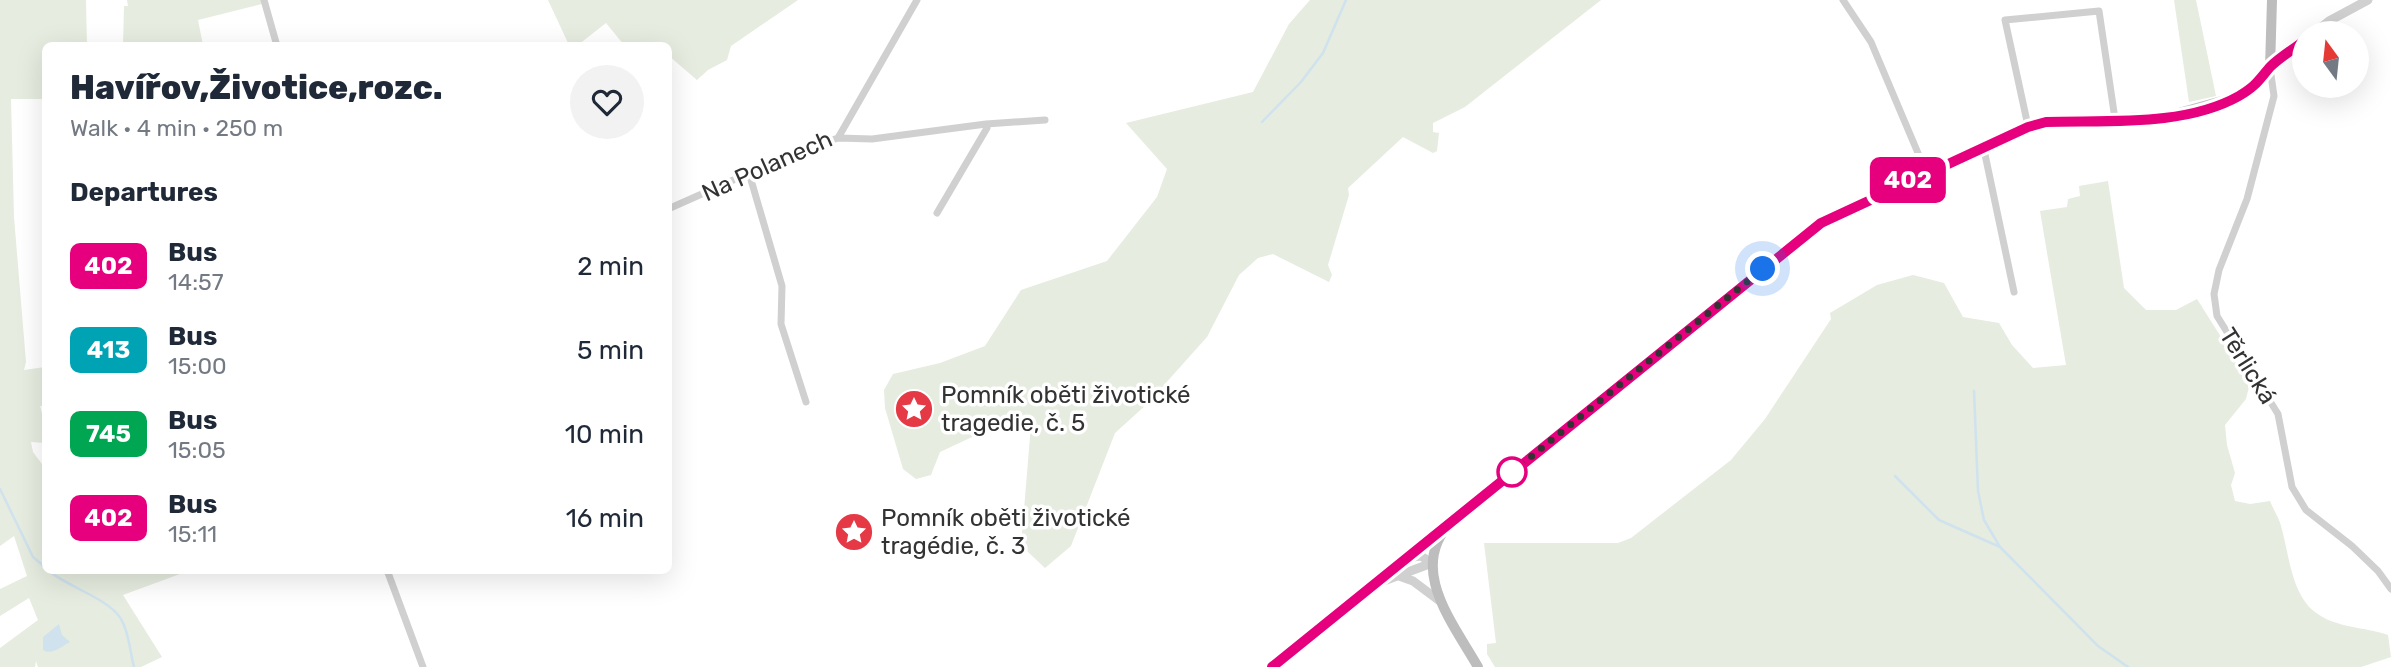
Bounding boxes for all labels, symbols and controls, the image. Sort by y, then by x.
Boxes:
north arrow [2292,21,2370,98]
map controls [2292,21,2369,98]
button: heart [570,65,644,139]
text: Havířov,Životice,rozc. [70,68,443,107]
text: Walk · 4 min · 250 m [70,114,283,142]
street label: Na Polanech [697,125,837,207]
line badge: 402 [1868,157,1948,203]
text: 402 [1884,166,1932,194]
text: Departures [70,177,218,208]
text: Bus [168,237,217,268]
text: 2 min [577,251,644,282]
your location [1745,251,1780,286]
text: 402 [84,252,133,280]
text: 14:57 [168,268,223,296]
text: Bus [168,321,217,352]
street label: Těrlická [2214,323,2282,409]
text: 5 min [577,335,644,366]
text: 413 [87,336,130,364]
text: 15:00 [168,352,227,380]
place label: Pomník oběti životické tragedie, č. 5 [941,381,1191,437]
place icon: Pomník oběti životické tragedie, č. 5 [893,388,935,430]
text: Bus [168,405,217,436]
text: 10 min [565,419,644,450]
text: 745 [86,420,131,448]
text: 15:05 [168,436,226,464]
unlabelled marker [1497,457,1527,487]
text: Bus [168,489,217,520]
text: 16 min [566,503,644,534]
text: 402 [84,504,133,532]
place label: Pomník oběti životické tragédie, č. 3 [881,504,1131,560]
place icon: Pomník oběti životické tragédie, č. 3 [833,511,875,553]
text: 15:11 [168,520,217,548]

